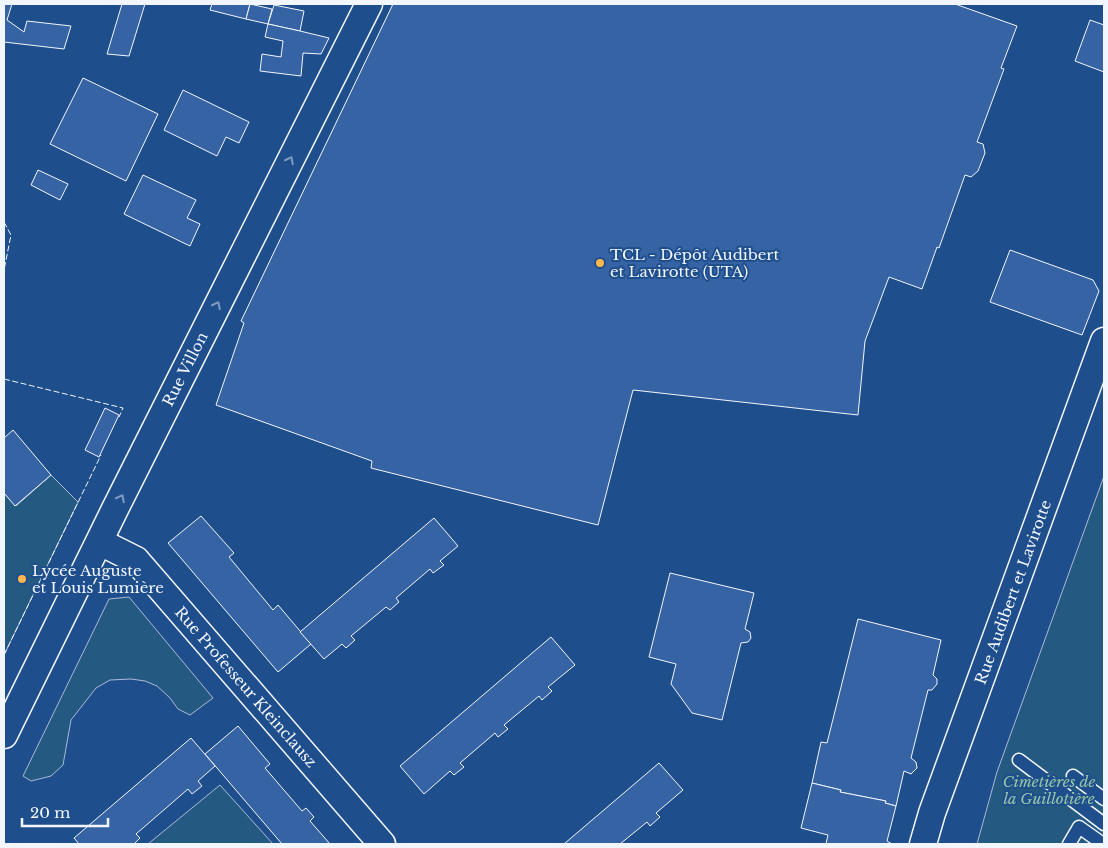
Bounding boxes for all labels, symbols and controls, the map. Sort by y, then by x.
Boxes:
one-way arrow [284,157,294,166]
place label: TCL - Dépôt Audibert et Lavirotte (UTA) [610,245,779,281]
marker: TCL - Dépôt Audibert et Lavirotte (UTA) [594,257,606,269]
one-way arrow [211,302,221,311]
street label: Rue Villon [158,329,212,409]
one-way arrow [115,494,125,503]
street label: Rue Audibert et Lavirotte [971,497,1055,687]
place label: Lycée Auguste et Louis Lumière [32,561,164,597]
marker: Lycée Auguste et Louis Lumière [16,573,28,585]
street label: Rue Professeur Kleinclausz [171,603,321,771]
park label: Cimetières de la Guillotière [1003,772,1095,808]
scale bar [22,796,109,828]
text: 20 m [30,803,70,822]

